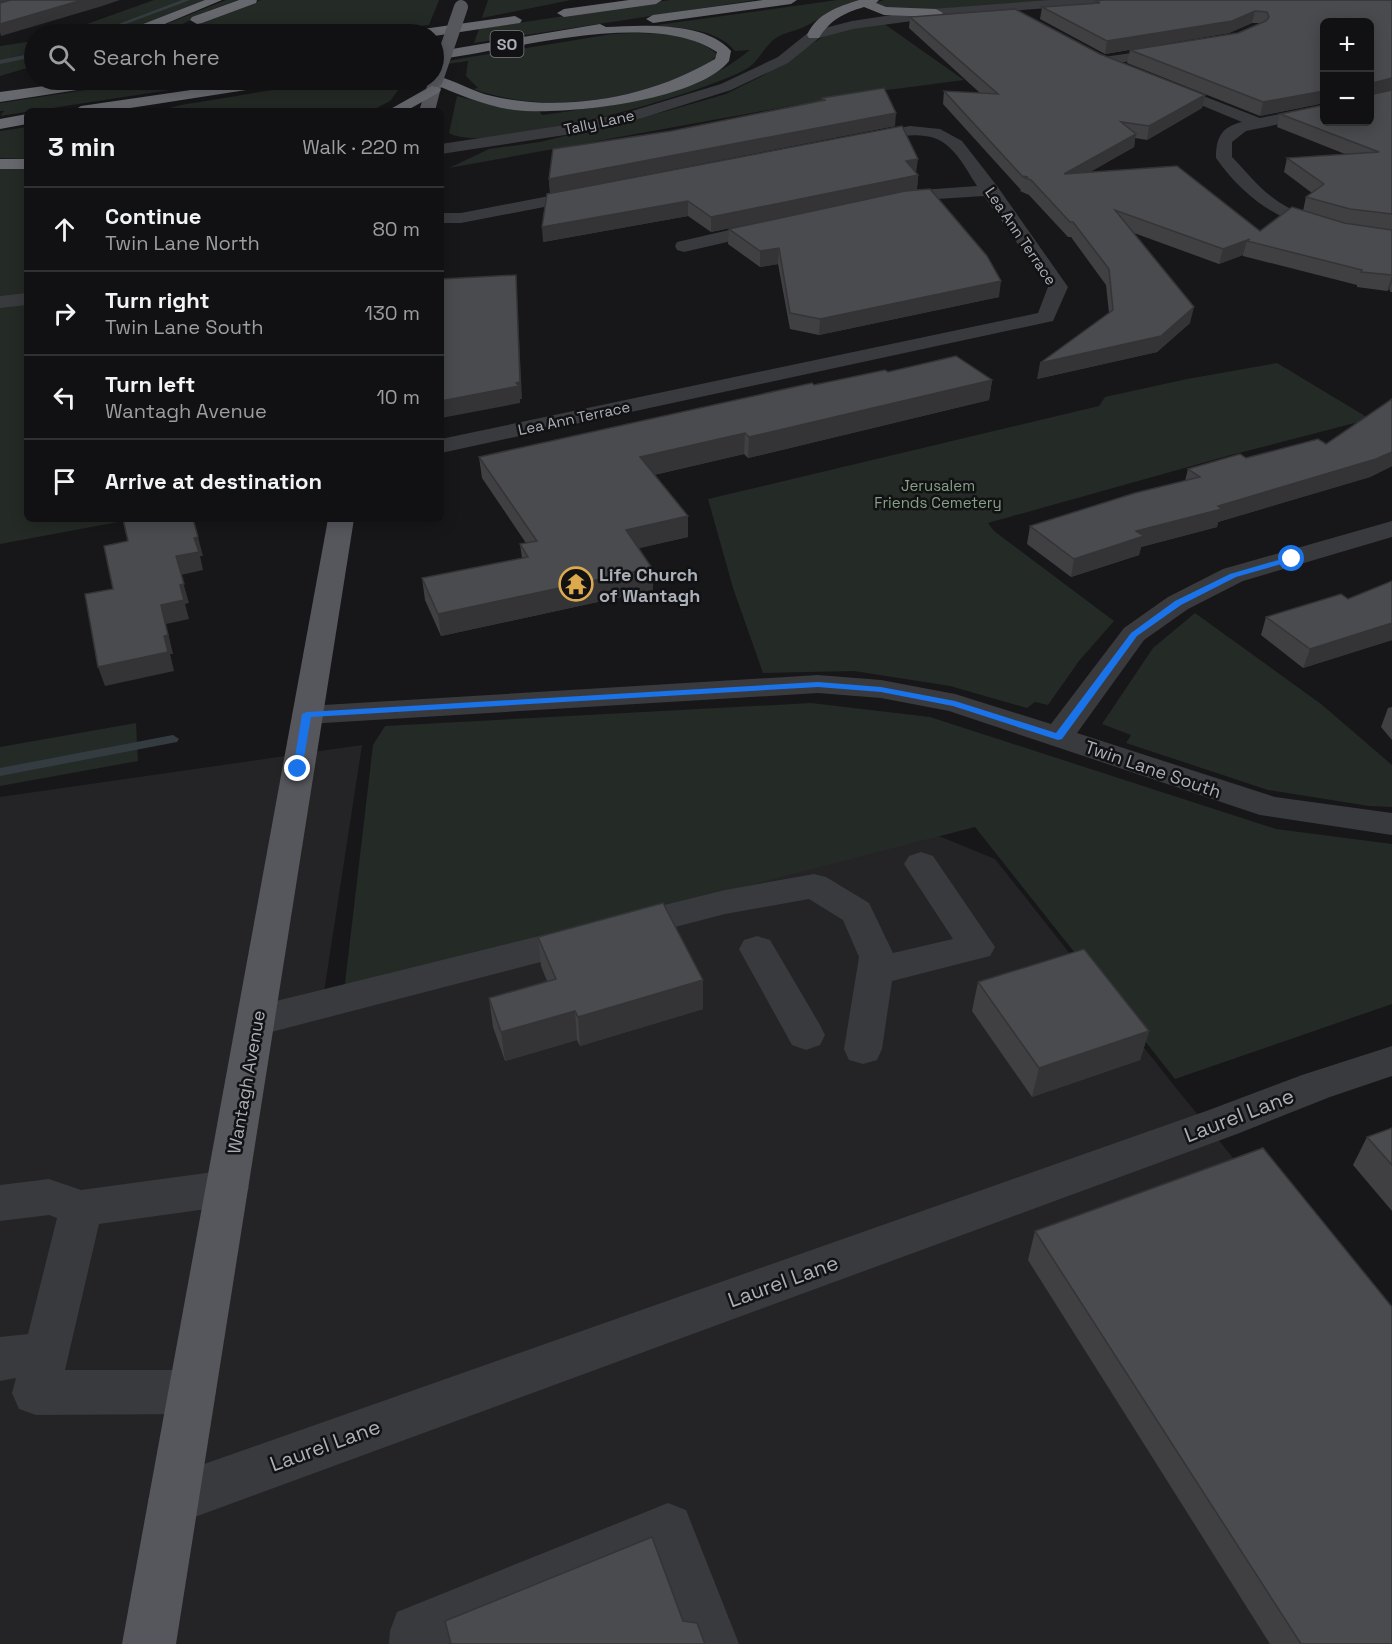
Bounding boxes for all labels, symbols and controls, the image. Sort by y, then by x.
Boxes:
map controls [1320,18,1374,126]
button: + [1320,18,1374,72]
search box [24,24,444,90]
road number: SO [490,31,524,57]
icon: search [45,41,78,74]
text: Search here [93,43,220,71]
button: − [1320,72,1374,126]
street label: Tally Lane [562,105,636,139]
text: 3 min [48,130,116,164]
text: Walk · 220 m [302,134,420,160]
street label: Lea Ann Terrace [981,183,1061,289]
text: Continue [105,202,201,230]
icon: ahead [48,213,81,246]
text: 80 m [372,216,420,242]
text: Twin Lane North [105,230,260,256]
text: Turn right [105,286,210,314]
icon: right [48,297,81,330]
text: 130 m [364,300,420,326]
text: Twin Lane South [105,314,264,340]
text: Turn left [105,370,195,398]
icon: left [48,381,81,414]
text: 10 m [376,384,420,410]
street label: Lea Ann Terrace [516,397,632,439]
text: Wantagh Avenue [105,398,267,424]
icon: arrive [48,465,81,498]
text: Arrive at destination [105,467,322,495]
park label: Jerusalem Friends Cemetery [874,476,1002,512]
route start [1278,545,1304,571]
place label: Life Church of Wantagh [599,563,700,607]
temple icon: Life Church of Wantagh [558,566,594,602]
street label: Twin Lane South [1082,735,1224,803]
route end [284,755,310,781]
street label: Wantagh Avenue [222,1008,270,1156]
street label: Laurel Lane [1180,1082,1298,1148]
street label: Laurel Lane [724,1249,842,1313]
street label: Laurel Lane [266,1413,384,1477]

